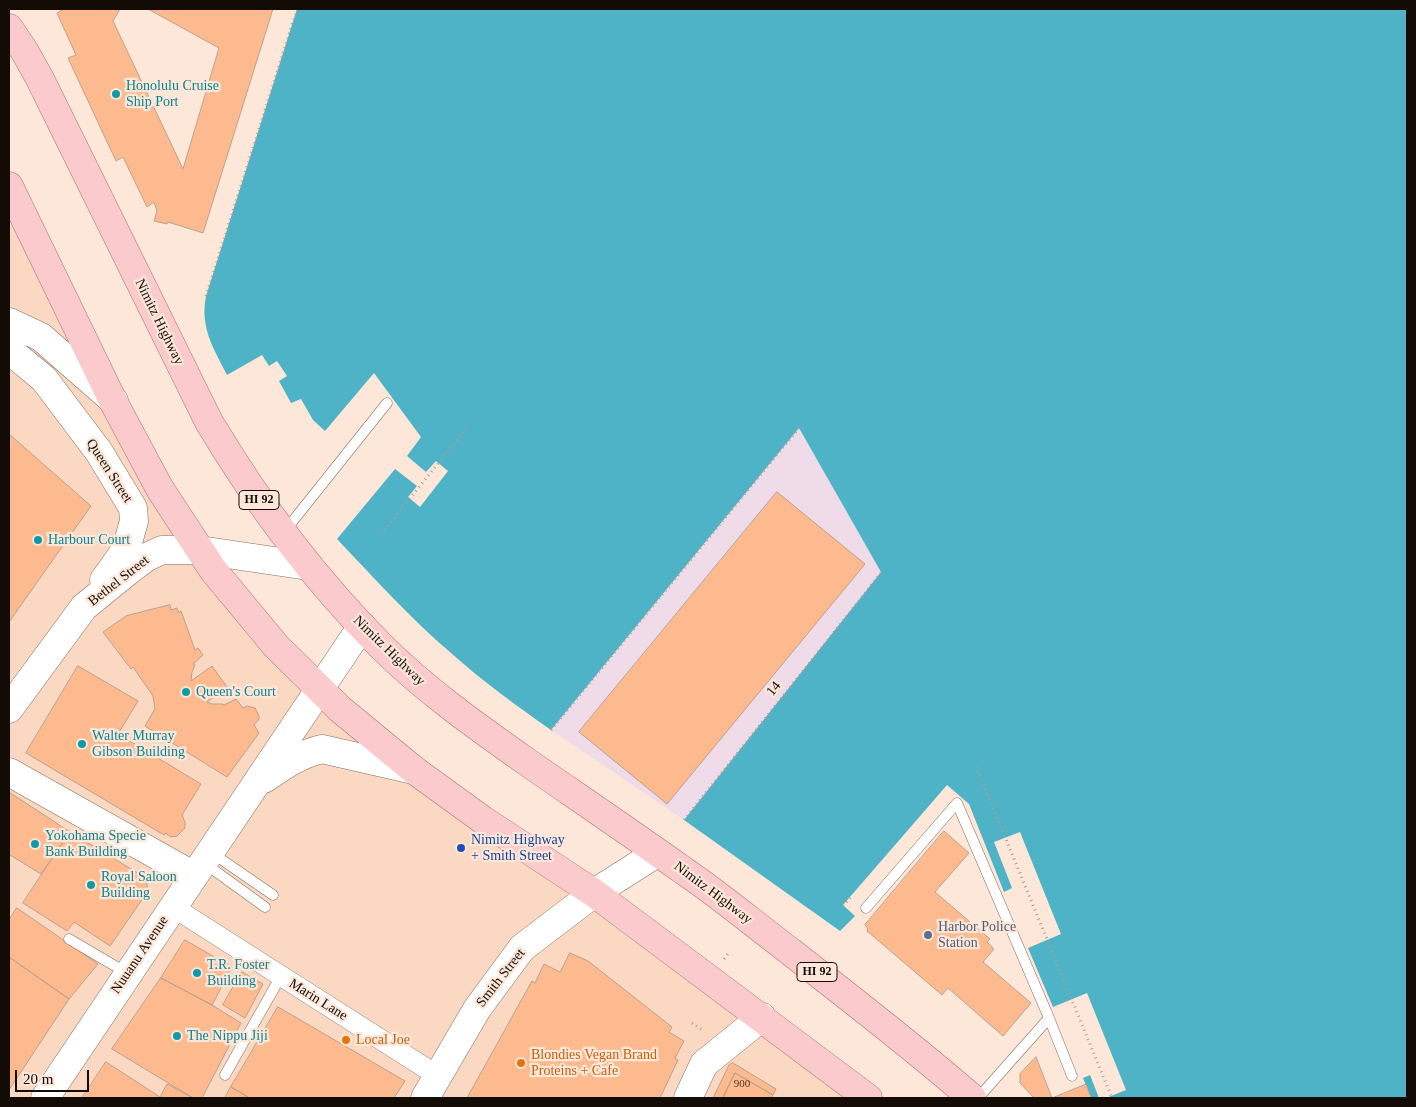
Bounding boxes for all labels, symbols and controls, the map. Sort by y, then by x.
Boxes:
place label: Honolulu Cruise Ship Port [126,78,219,110]
marker: Honolulu Cruise Ship Port [110,88,122,100]
street label: Nimitz Highway [131,276,187,368]
street label: Queen Street [82,436,136,506]
road number: HI 92 [239,490,279,510]
place label: Harbour Court [48,532,130,548]
marker: Harbour Court [32,534,44,546]
street label: Bethel Street [85,552,153,610]
street label: Nimitz Highway [349,612,429,690]
street label: 14 [763,678,785,700]
place label: Queen's Court [196,684,276,700]
marker: Queen's Court [180,686,192,698]
place label: Walter Murray Gibson Building [92,728,185,760]
marker: Walter Murray Gibson Building [76,738,88,750]
place label: Yokohama Specie Bank Building [45,828,146,860]
place label: Nimitz Highway + Smith Street [471,832,565,864]
marker: Yokohama Specie Bank Building [29,838,41,850]
marker: Nimitz Highway + Smith Street [455,842,467,854]
street label: Nimitz Highway [671,858,755,928]
place label: Royal Saloon Building [101,869,177,902]
marker: Royal Saloon Building [85,879,97,891]
street label: Nuuanu Avenue [108,913,172,997]
place label: Harbor Police Station [938,919,1016,952]
marker: Harbor Police Station [922,929,934,941]
street label: Smith Street [473,945,529,1011]
place label: T.R. Foster Building [207,957,269,990]
road number: HI 92 [797,962,837,982]
marker: T.R. Foster Building [191,967,203,979]
street label: Marin Lane [286,975,350,1025]
place label: The Nippu Jiji [187,1028,268,1044]
marker: The Nippu Jiji [171,1030,183,1042]
place label: Local Joe [356,1032,410,1048]
marker: Local Joe [340,1034,352,1046]
place label: Blondies Vegan Brand Proteins + Cafe [531,1047,657,1080]
marker: Blondies Vegan Brand Proteins + Cafe [515,1057,527,1069]
scale bar [18,1060,91,1092]
text: 20 m [23,1071,53,1087]
house number: 900 [734,1077,750,1091]

